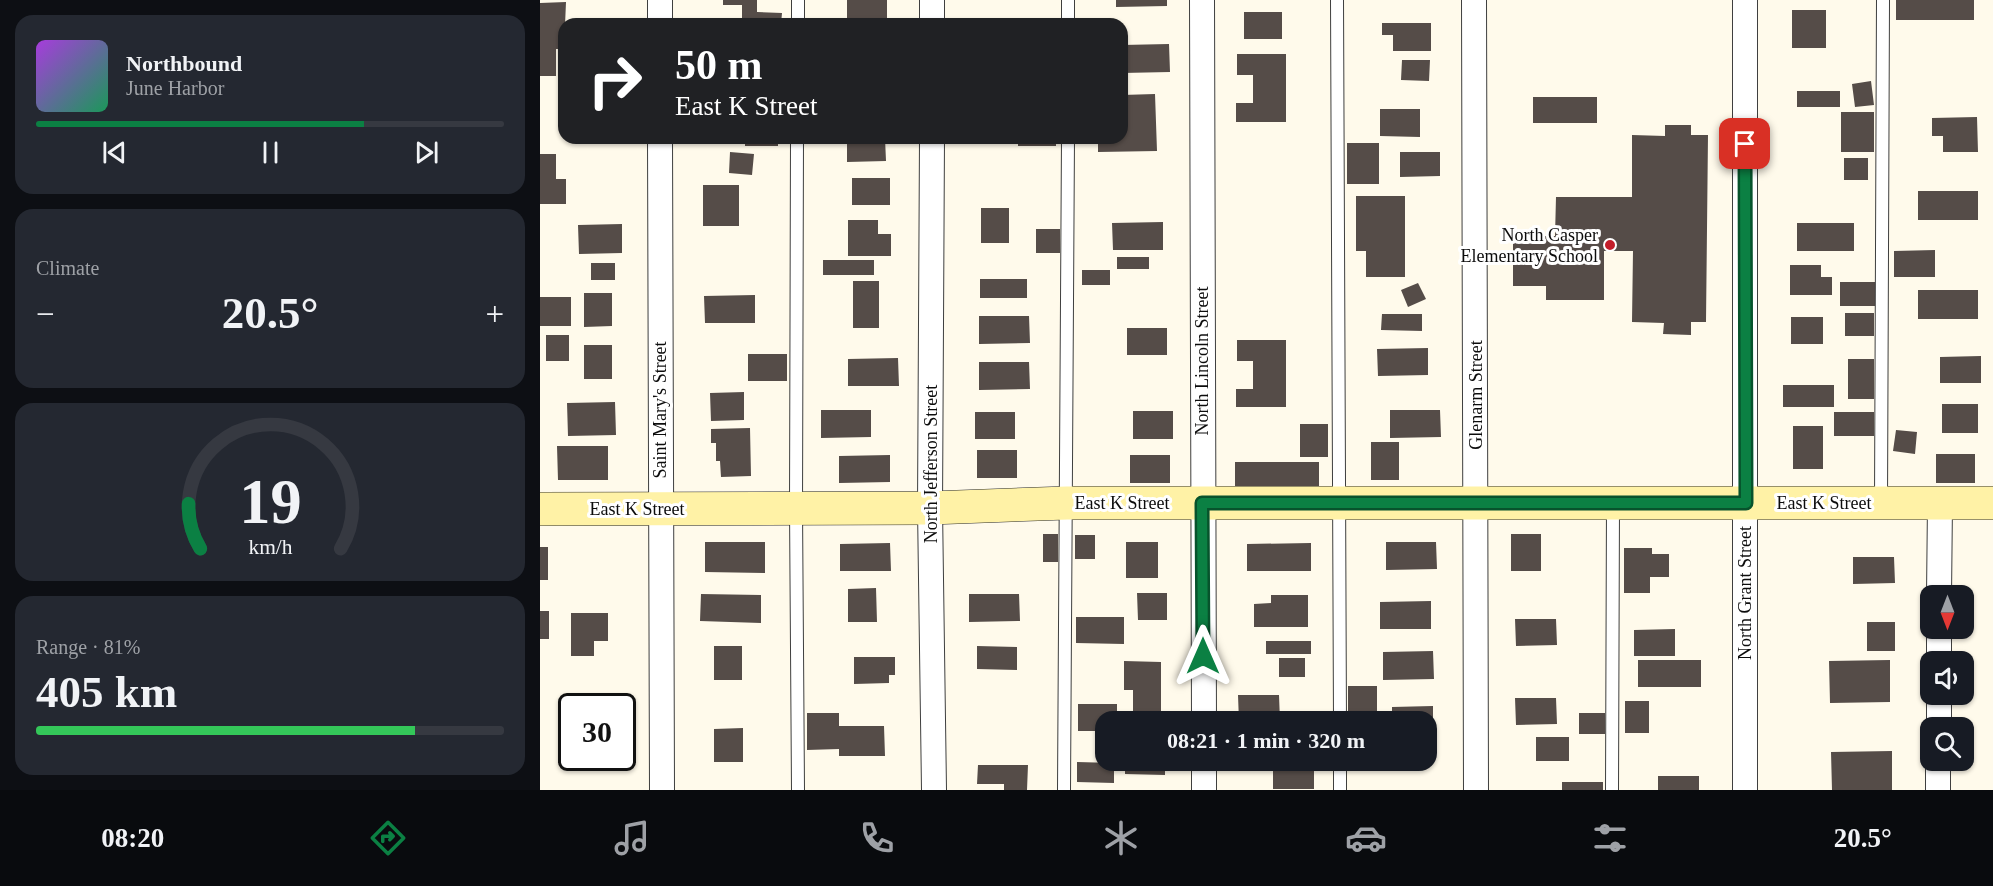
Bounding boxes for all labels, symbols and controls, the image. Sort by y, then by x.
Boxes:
icon: right [576,42,654,120]
text: 50 m [675,42,763,88]
text: Northbound [126,51,242,76]
text: June Harbor [126,77,224,99]
text: East K Street [675,91,817,121]
pin [1719,118,1770,169]
icon: arrive [1728,127,1761,160]
icon: previous [98,136,131,169]
icon: pause [254,136,287,169]
icon: next [410,136,443,169]
place label: North Casper Elementary School [1461,225,1598,266]
marker: North Casper Elementary School [1603,238,1617,252]
text: Climate [36,257,99,279]
street label: North Lincoln Street [1192,287,1212,435]
text: 20.5° [222,288,318,338]
text: − [36,296,55,332]
text: + [485,296,504,332]
street label: Glenarm Street [1466,340,1486,450]
street label: Saint Mary's Street [650,341,670,479]
street label: North Jefferson Street [921,385,941,543]
text: 19 [239,467,301,536]
street label: East K Street [1075,493,1169,513]
street label: East K Street [1777,493,1871,513]
street label: East K Street [590,499,684,519]
street label: North Grant Street [1735,526,1755,660]
text: km/h [248,535,292,559]
north arrow [1920,585,1974,639]
map controls [1920,585,1974,771]
position arrow [1171,624,1235,688]
text: Range · 81% [36,636,140,658]
button: sound [1920,651,1974,705]
text: 405 km [36,667,177,717]
speed limit sign: 30 [558,693,636,771]
button: search [1920,717,1974,771]
text: 08:21 · 1 min · 320 m [1167,728,1365,753]
icon: directions [367,817,409,859]
icon: music [611,817,653,859]
icon: phone [856,817,898,859]
icon: climate [1100,817,1142,859]
icon: car [1345,817,1387,859]
icon: filters [1589,817,1631,859]
text: 08:20 [101,823,164,853]
text: 20.5° [1834,823,1892,853]

